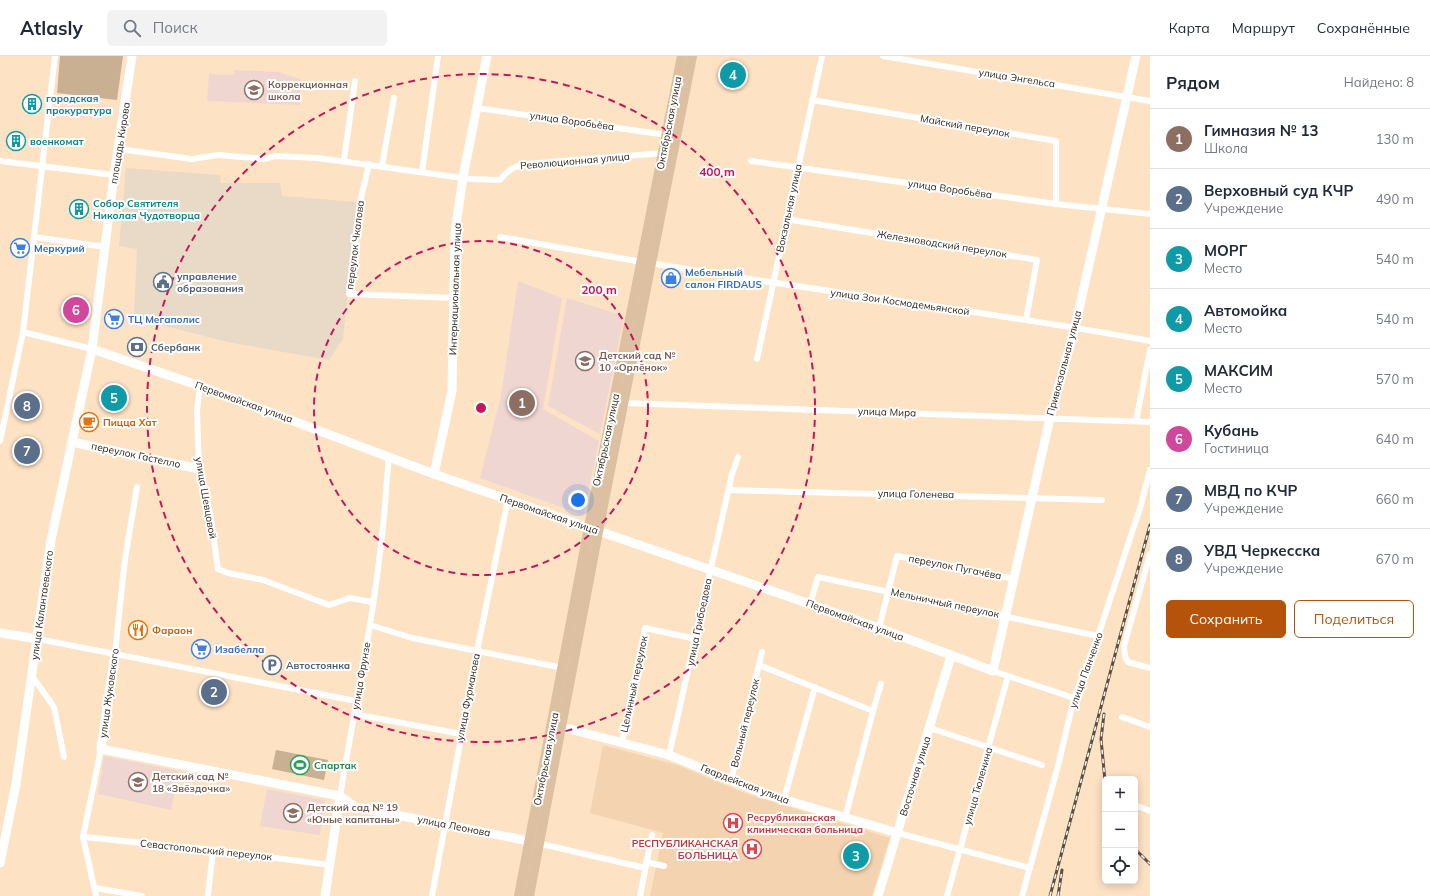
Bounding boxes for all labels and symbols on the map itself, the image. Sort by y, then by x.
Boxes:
pin: 4 [720,60,746,90]
street label: улица Энгельса [978,66,1056,90]
street label: Октябрьская улица [654,75,684,171]
place label: Коррекционная школа [268,78,348,103]
school or university icon: Коррекционная школа [243,79,265,101]
place label: городская прокуратура [46,92,112,117]
building icon: городская прокуратура [21,93,43,115]
street label: площадь Кирова [107,101,133,185]
street label: улица Воробьёва [529,109,615,133]
street label: Майский переулок [919,112,1011,140]
building icon: военкомат [5,130,27,152]
place label: военкомат [30,135,84,148]
street label: Революционная улица [520,150,630,172]
street label: Вокзальная улица [773,163,805,253]
text: 400 m [699,164,735,179]
street label: улица Воробьёва [907,177,993,201]
place label: Собор Святителя Николая Чудотворца [93,197,200,222]
building icon: Собор Святителя Николая Чудотворца [68,198,90,220]
street label: переулок Чкалова [343,200,367,290]
street label: Интернациональная улица [446,223,464,355]
street label: Железноводский переулок [876,227,1008,261]
supermarket icon: Меркурий [9,237,31,259]
place label: Меркурий [34,242,85,255]
place label: Мебельный салон FIRDAUS [685,266,762,291]
shop icon: Мебельный салон FIRDAUS [660,267,682,289]
place label: управление образования [177,270,243,295]
public building icon: управление образования [152,271,174,293]
text: 200 m [581,282,617,297]
street label: улица Зои Космодемьянской [830,286,970,318]
pin: 6 [63,295,89,325]
supermarket icon: ТЦ Мегаполис [103,308,125,330]
street label: Привокзальная улица [1044,309,1084,417]
place label: ТЦ Мегаполис [128,313,200,326]
bank icon: Сбербанк [126,336,148,358]
place label: Сбербанк [151,341,200,354]
place label: Детский сад № 10 «Орлёнок» [599,349,675,374]
school or university icon: Детский сад № 10 «Орлёнок» [574,350,596,372]
street label: Первомайская улица [193,378,295,426]
pin: 5 [101,383,127,413]
pin: 1 [509,388,535,418]
pin: 8 [14,391,40,421]
street label: Октябрьская улица [590,393,622,487]
centre of rings [474,401,488,415]
street label: улица Мира [858,404,916,420]
cafe icon: Пицца Хат [78,411,100,433]
place label: Пицца Хат [103,416,157,429]
pin: 7 [14,436,40,466]
street label: переулок Гастелло [90,439,182,471]
street label: улица Шевцовой [192,456,220,540]
street label: улица Голенева [878,487,954,501]
your location [568,490,588,510]
street label: Первомайская улица [498,491,600,537]
street label: улица Калантаевского [28,549,56,661]
street label: переулок Пугачёва [907,552,1003,582]
street label: улица Грибоедова [683,577,715,667]
street label: Мельничный переулок [890,585,1001,621]
street label: Первомайская улица [804,596,906,644]
restaurant icon: Фараон [127,619,149,641]
place label: Фараон [152,624,192,637]
street label: улица Панченко [1066,630,1106,710]
street label: Целинный переулок [617,634,651,734]
supermarket icon: Изабелла [190,638,212,660]
street label: улица Фрунзе [349,641,373,711]
place label: Изабелла [215,643,264,656]
street label: улица Жуковского [96,647,122,739]
street label: улица Фурманова [453,652,483,742]
parking icon: Автостоянка [261,654,283,676]
place label: Автостоянка [286,659,350,672]
pin: 2 [201,677,227,707]
street label: Вольный переулок [728,677,762,769]
street label: Октябрьская улица [531,711,561,807]
street label: Восточная улица [897,734,933,818]
street label: улица Тюленина [961,746,995,826]
sports icon: Спартак [289,754,311,776]
place label: Спартак [314,759,357,772]
street label: Гвардейская улица [699,761,791,807]
place label: Детский сад № 18 «Звёздочка» [152,770,230,795]
school or university icon: Детский сад № 18 «Звёздочка» [127,771,149,793]
place label: Детский сад № 19 «Юные капитаны» [307,801,400,826]
school or university icon: Детский сад № 19 «Юные капитаны» [282,802,304,824]
place label: Ресрубликанская клиническая больница [747,811,863,836]
hospital icon: Ресрубликанская клиническая больница [722,812,744,834]
street label: улица Леонова [416,813,492,839]
street label: Севастопольский переулок [139,837,273,863]
place label: РЕСПУБЛИКАНСКАЯ БОЛЬНИЦА [632,837,738,862]
hospital icon: РЕСПУБЛИКАНСКАЯ БОЛЬНИЦА [741,838,763,860]
pin: 3 [843,841,869,871]

